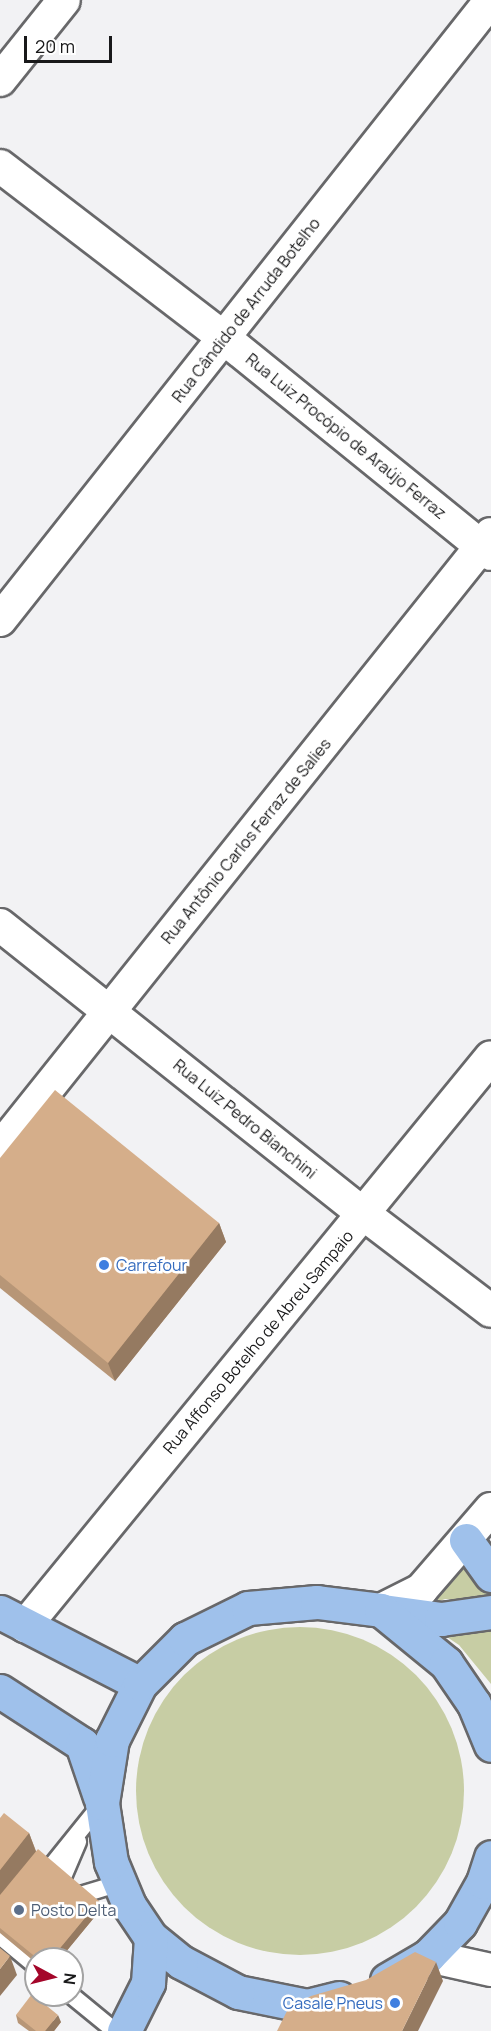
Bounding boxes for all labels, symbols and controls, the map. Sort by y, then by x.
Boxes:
scale bar [27,24,116,62]
text: 20 m [35,34,75,58]
street label: Rua Cândido de Arruda Botelho [168,214,324,406]
street label: Rua Luiz Procópio de Araújo Ferraz [242,349,450,523]
street label: Rua Antônio Carlos Ferraz de Salies [157,734,335,948]
street label: Rua Luiz Pedro Bianchini [170,1055,320,1183]
street label: Rua Affonso Botelho de Abreu Sampaio [159,1226,357,1458]
place label: Carrefour [116,1255,187,1275]
marker: Carrefour [97,1258,111,1272]
place label: Posto Delta [31,1900,116,1920]
marker: Posto Delta [12,1903,26,1917]
north arrow [24,1947,84,2007]
text: N [58,1972,81,1986]
place label: Casale Pneus [283,1993,383,2013]
marker: Casale Pneus [388,1996,402,2010]

